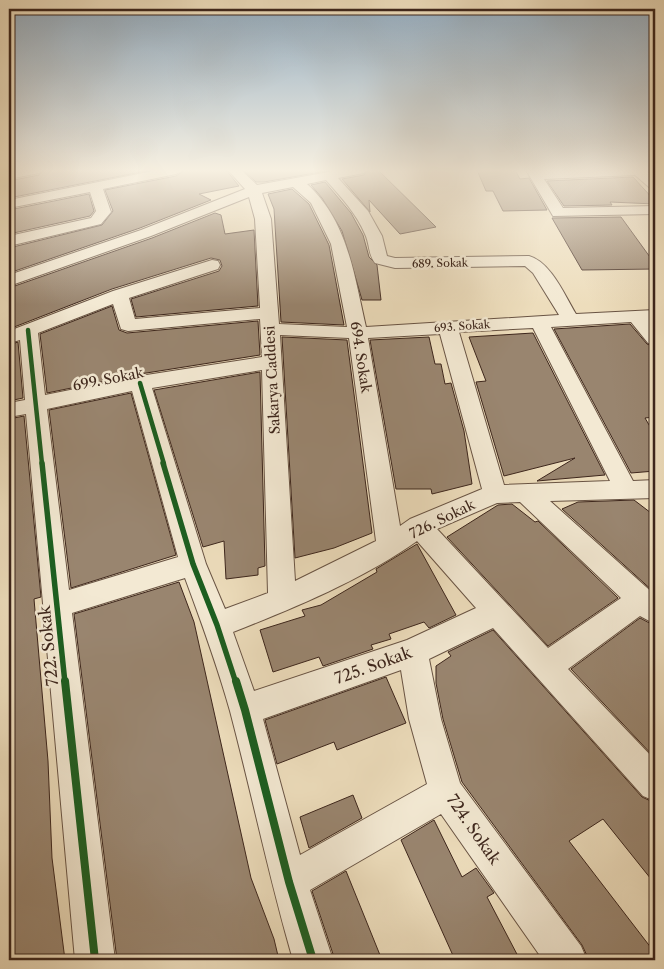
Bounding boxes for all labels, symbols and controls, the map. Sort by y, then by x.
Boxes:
street label: 689. Sokak [412,255,469,270]
street label: 693. Sokak [433,317,491,335]
street label: 694. Sokak [346,320,376,395]
street label: Sakarya Caddesi [260,325,284,435]
street label: 699. Sokak [71,363,146,395]
street label: 726. Sokak [406,495,479,543]
street label: 722. Sokak [34,604,62,687]
street label: 725. Sokak [332,642,415,688]
street label: 724. Sokak [443,790,506,868]

